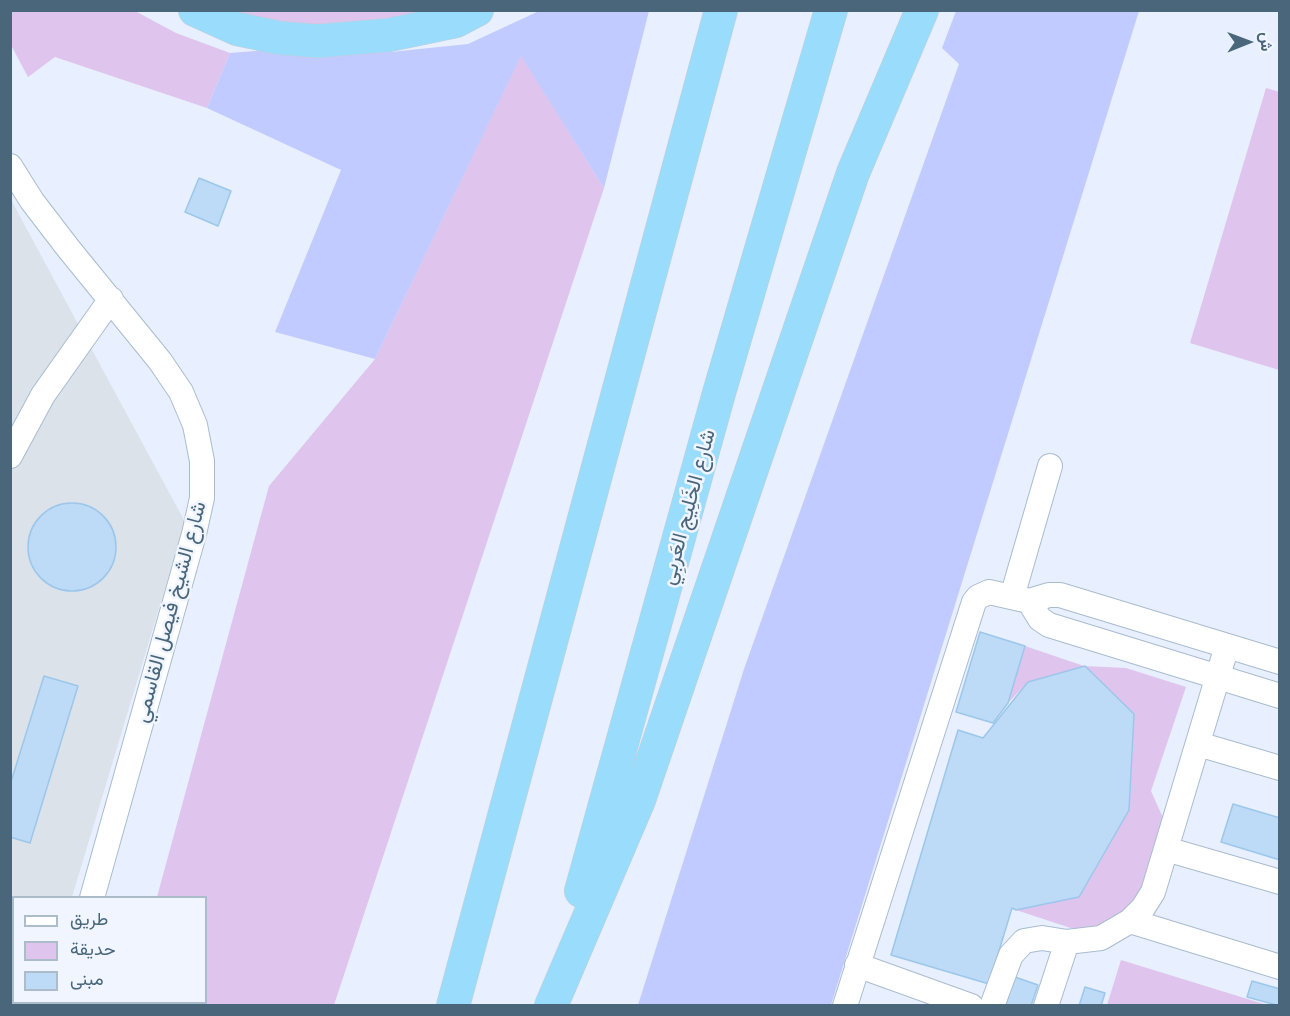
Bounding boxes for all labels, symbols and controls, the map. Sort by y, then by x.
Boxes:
north arrow [1218,12,1278,72]
text: ش [1257,32,1276,51]
street label: شارع الخَلِيج العَربِي [655,427,721,587]
street label: شارع الشيخ فيصل القاسمي [128,499,212,725]
legend [12,896,207,1004]
text: طريق [70,908,108,929]
text: حديقة [70,938,116,959]
text: مبنى [70,968,104,989]

